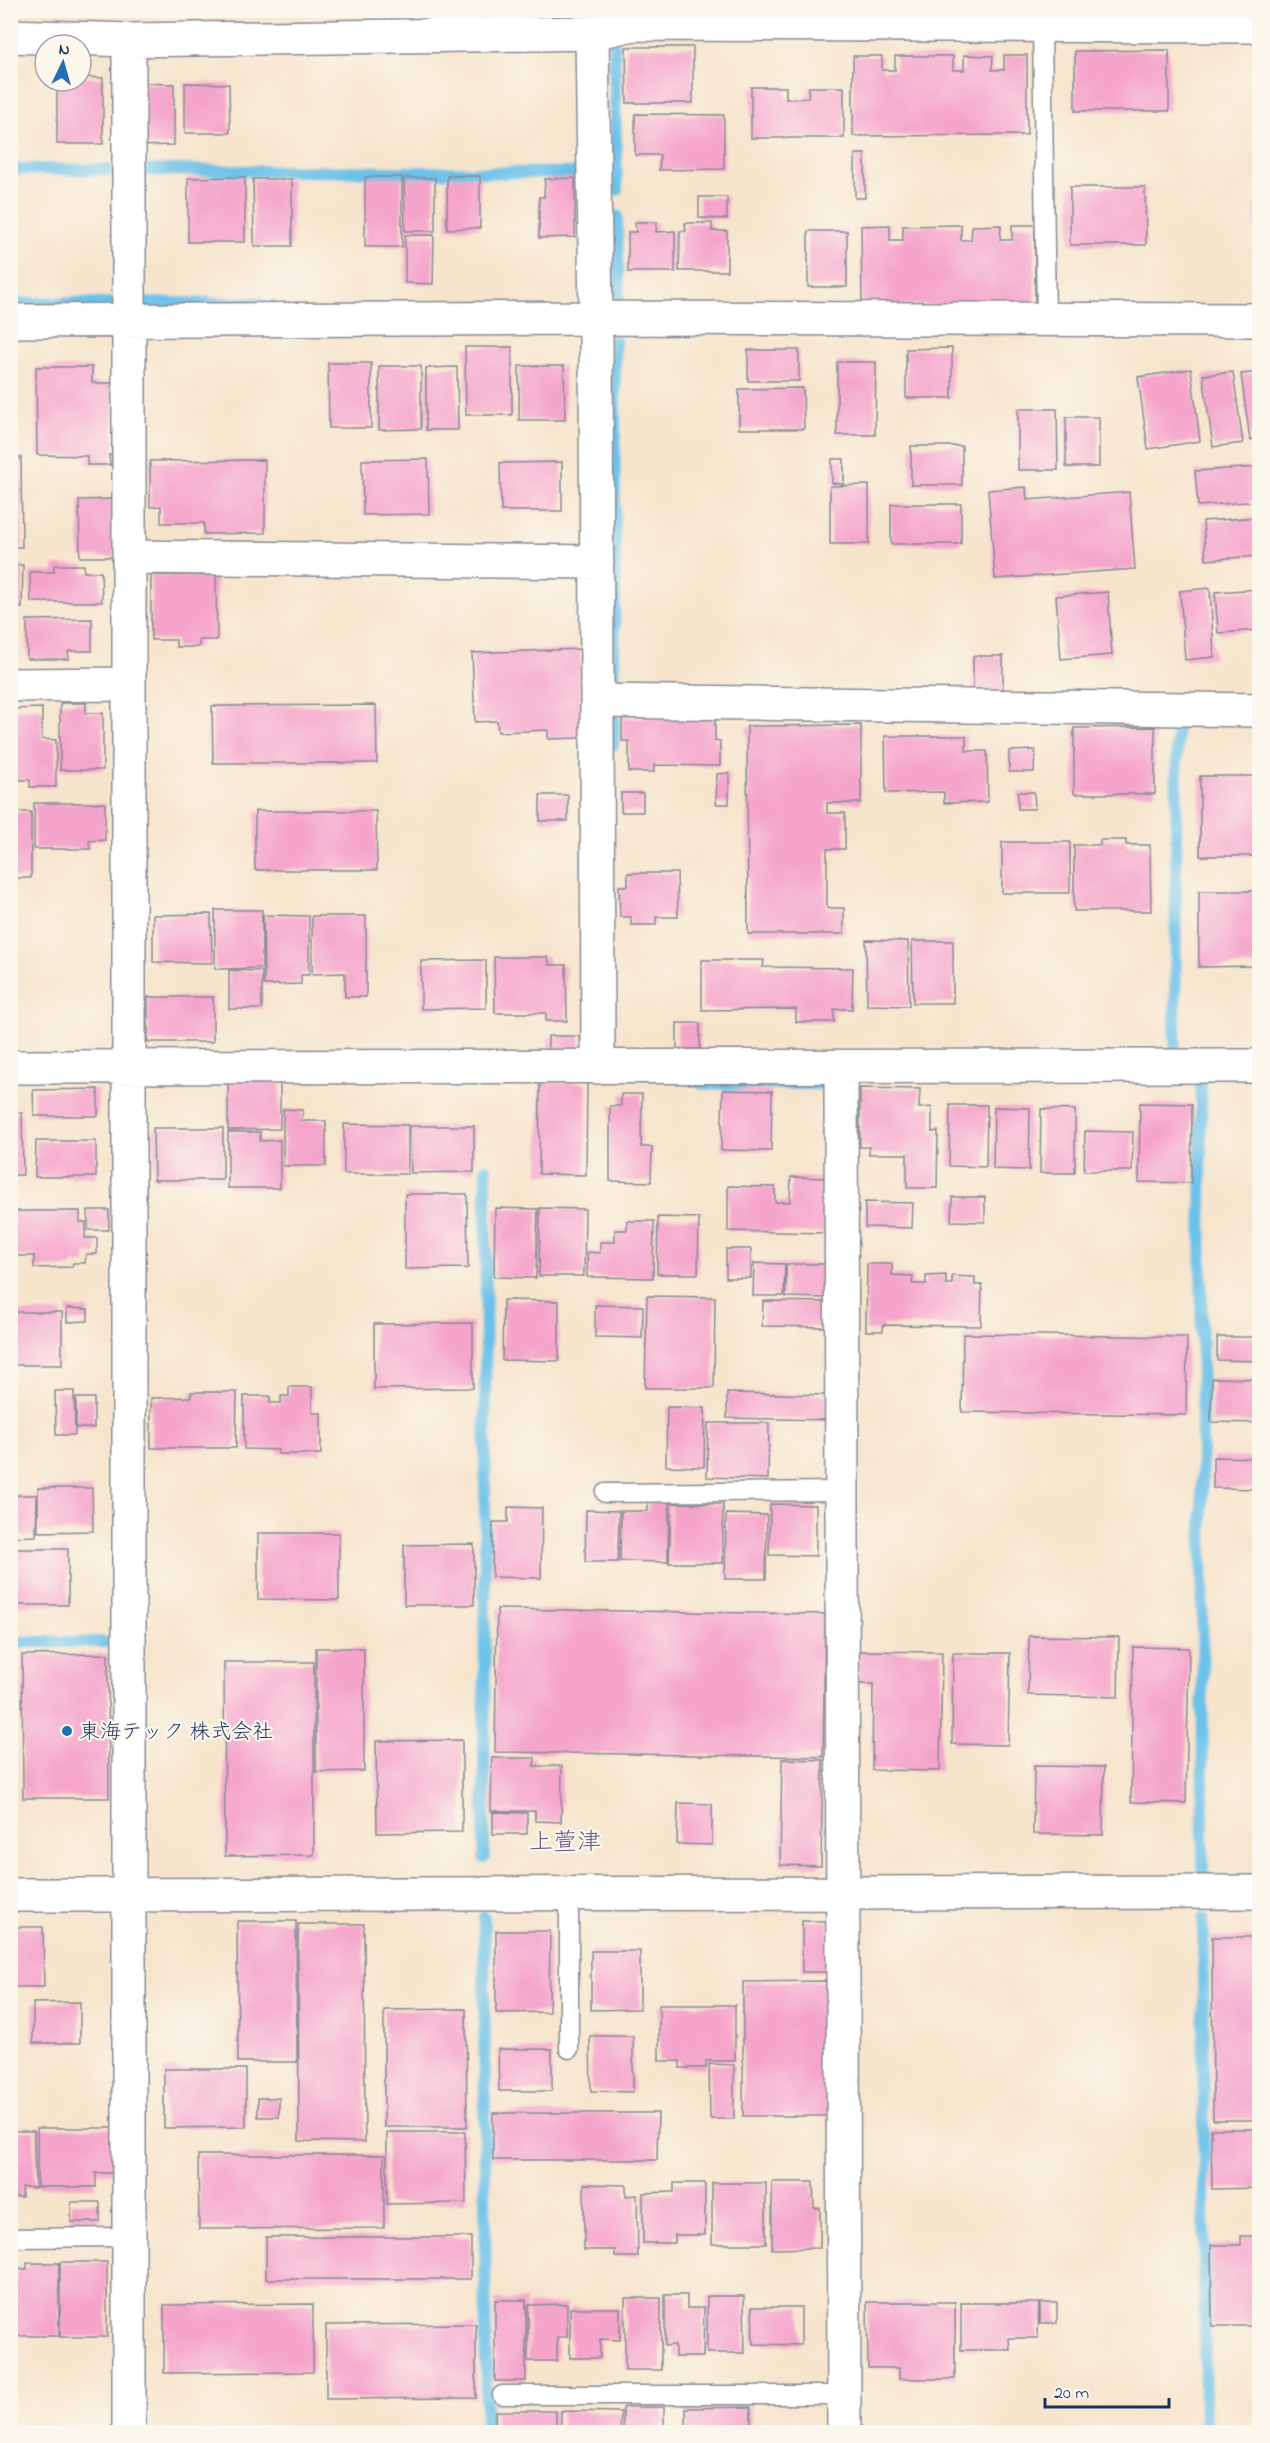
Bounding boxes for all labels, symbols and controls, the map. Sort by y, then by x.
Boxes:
north arrow [33,33,93,93]
text: N [58,38,71,62]
place label: 東海テック 株式会社 [79,1718,273,1748]
marker: 東海テック 株式会社 [60,1724,74,1738]
district label: 上萱津 [529,1826,601,1861]
scale bar [1045,2371,1170,2409]
text: 20 m [1054,2381,1089,2407]

